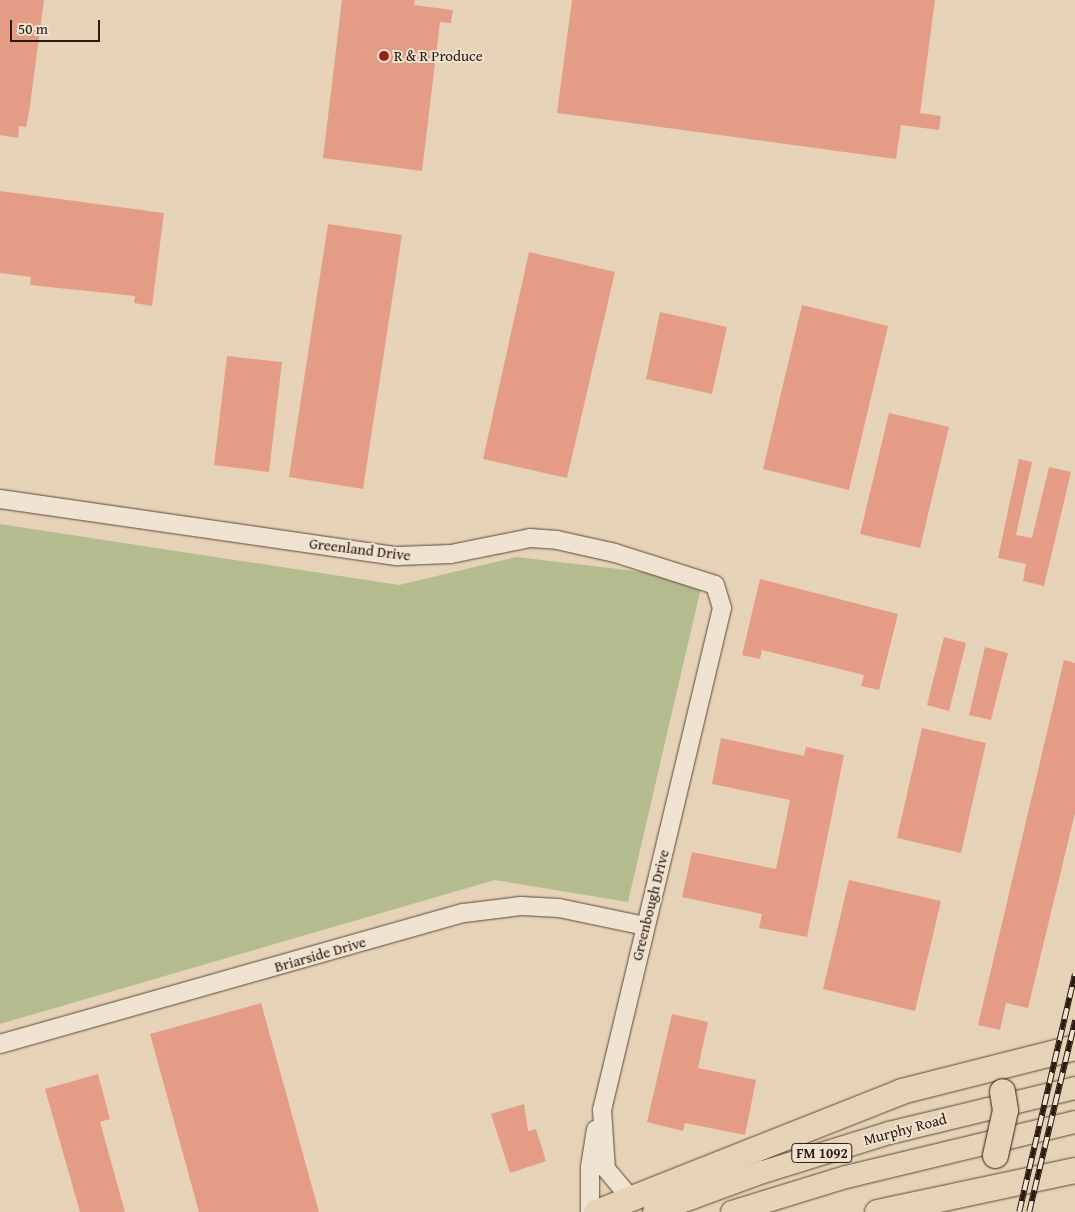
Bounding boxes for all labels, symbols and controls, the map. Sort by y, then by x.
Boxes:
scale bar [12,10,102,42]
text: 50 m [18,18,48,39]
place label: R & R Produce [394,47,483,65]
marker: R & R Produce [378,50,390,62]
street label: Greenland Drive [308,534,412,564]
street label: Greenbough Drive [628,848,672,962]
street label: Briarside Drive [272,932,368,976]
street label: Murphy Road [861,1109,949,1149]
road number: FM 1092 [791,1142,853,1164]

